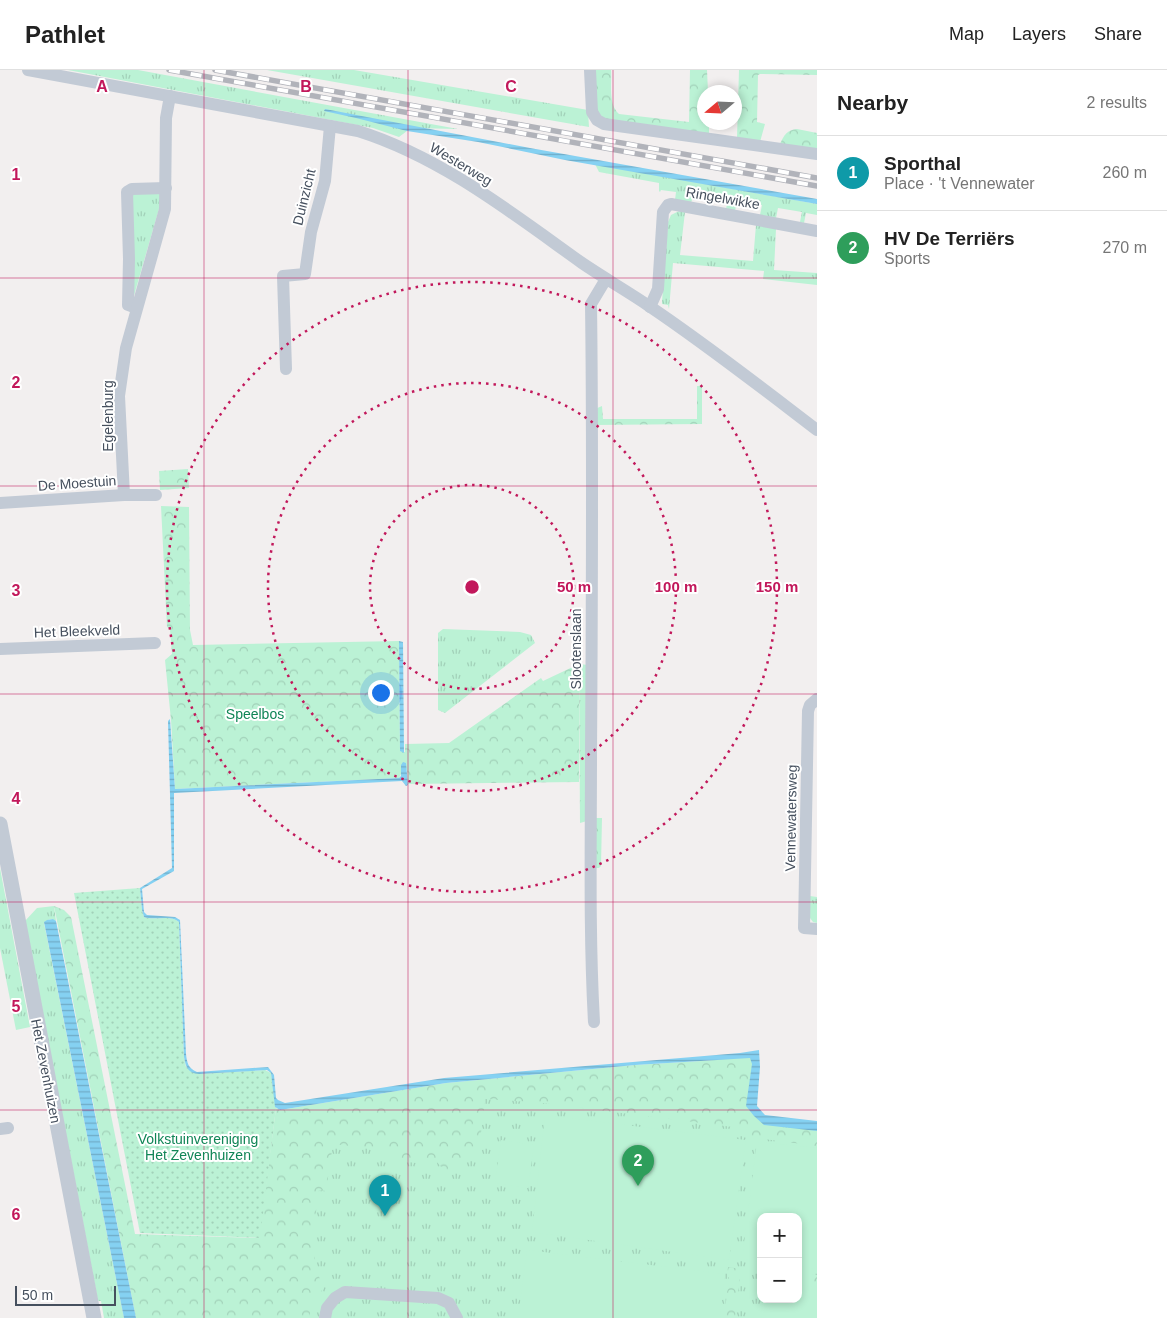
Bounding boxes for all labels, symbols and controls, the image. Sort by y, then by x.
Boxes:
text: Pathlet [25,21,105,48]
text: Map [949,24,984,44]
text: Layers [1012,24,1066,44]
text: Share [1094,24,1142,44]
text: A [96,78,108,95]
text: B [300,78,312,95]
text: C [505,78,517,95]
north arrow [697,85,742,130]
text: Nearby [837,91,908,114]
text: 2 results [1087,94,1147,111]
street label: Westerweg [427,139,495,189]
text: Sporthal [884,153,961,174]
text: 1 [849,164,857,181]
text: 260 m [1103,164,1147,181]
text: 1 [12,166,21,183]
street label: Duinzicht [289,167,319,227]
text: Place · 't Vennewater [884,175,1035,192]
street label: Ringelwikke [685,184,761,212]
text: HV De Terriërs [884,228,1015,249]
text: 2 [849,239,857,256]
text: 270 m [1103,239,1147,256]
text: Sports [884,250,930,267]
text: 2 [12,374,21,391]
street label: Egelenburg [100,380,116,452]
street label: De Moestuin [37,472,117,494]
centre of rings [463,578,481,596]
text: 50 m [557,578,591,595]
text: 100 m [655,578,697,595]
text: 150 m [756,578,798,595]
text: 3 [12,582,21,599]
street label: Slootenslaan [568,609,584,689]
street label: Het Bleekveld [34,621,120,641]
your location [368,680,394,706]
park label: Speelbos [226,706,284,722]
street label: Vennewatersweg [782,765,800,871]
text: 4 [12,790,21,807]
text: 5 [12,998,21,1015]
street label: Het Zevenhuizen [28,1018,64,1124]
park label: Volkstuinvereniging Het Zevenhuizen [138,1131,258,1163]
pin: 2 [622,1145,654,1186]
pin: 1 [369,1175,401,1216]
text: 6 [12,1206,21,1223]
map controls [757,1213,802,1303]
button: + [757,1213,802,1258]
button: − [757,1258,802,1303]
scale bar [15,1283,116,1306]
text: 50 m [22,1287,53,1303]

